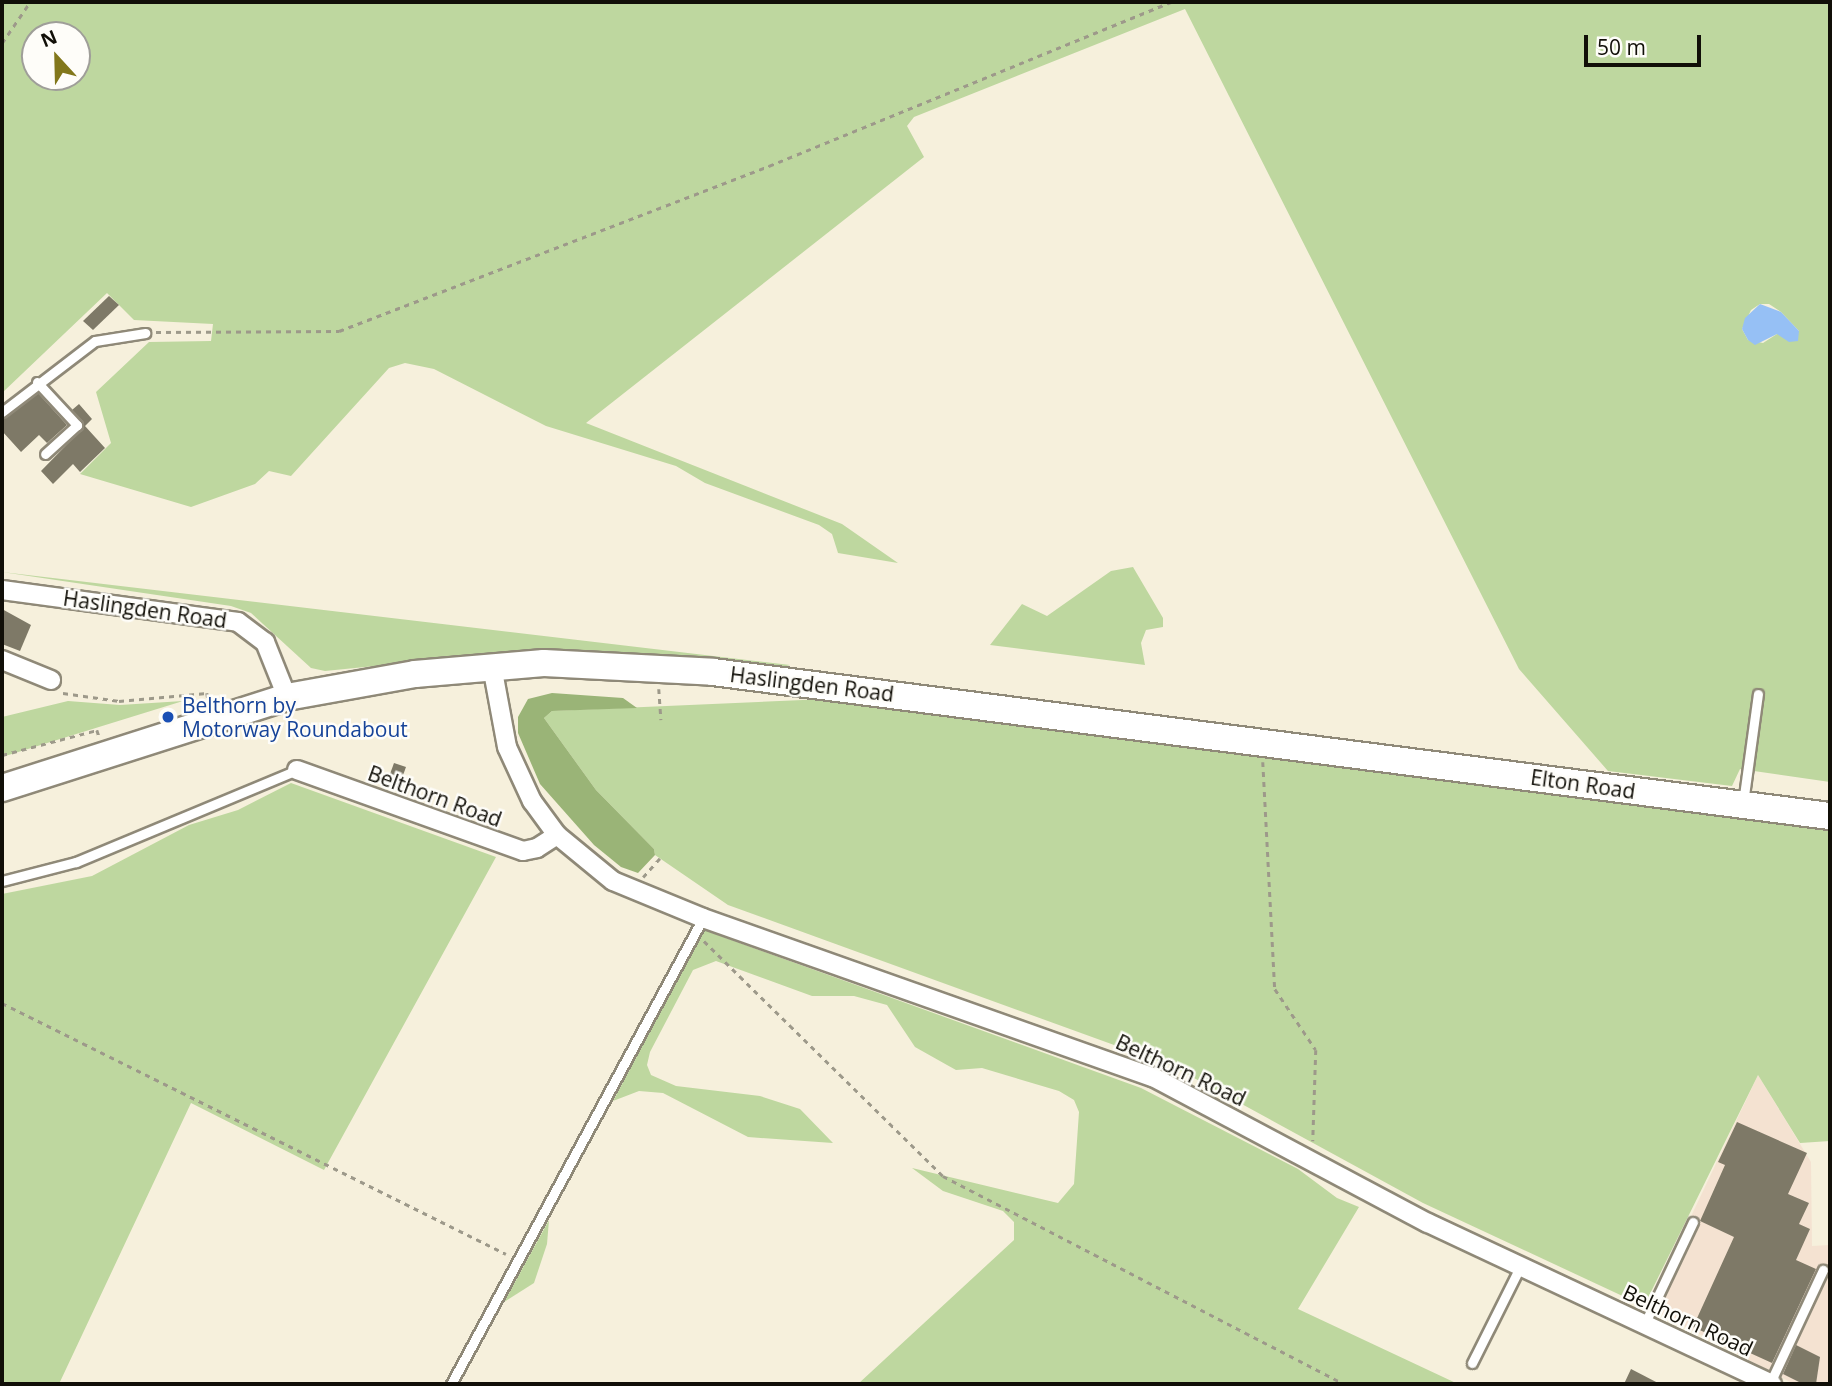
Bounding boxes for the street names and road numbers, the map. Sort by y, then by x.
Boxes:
street label: Haslingden Road [61,585,229,633]
street label: Haslingden Road [729,661,895,707]
street label: Belthorn Road [365,760,505,832]
street label: Elton Road [1529,764,1637,804]
street label: Belthorn Road [1112,1029,1250,1111]
street label: Belthorn Road [1619,1279,1757,1361]

